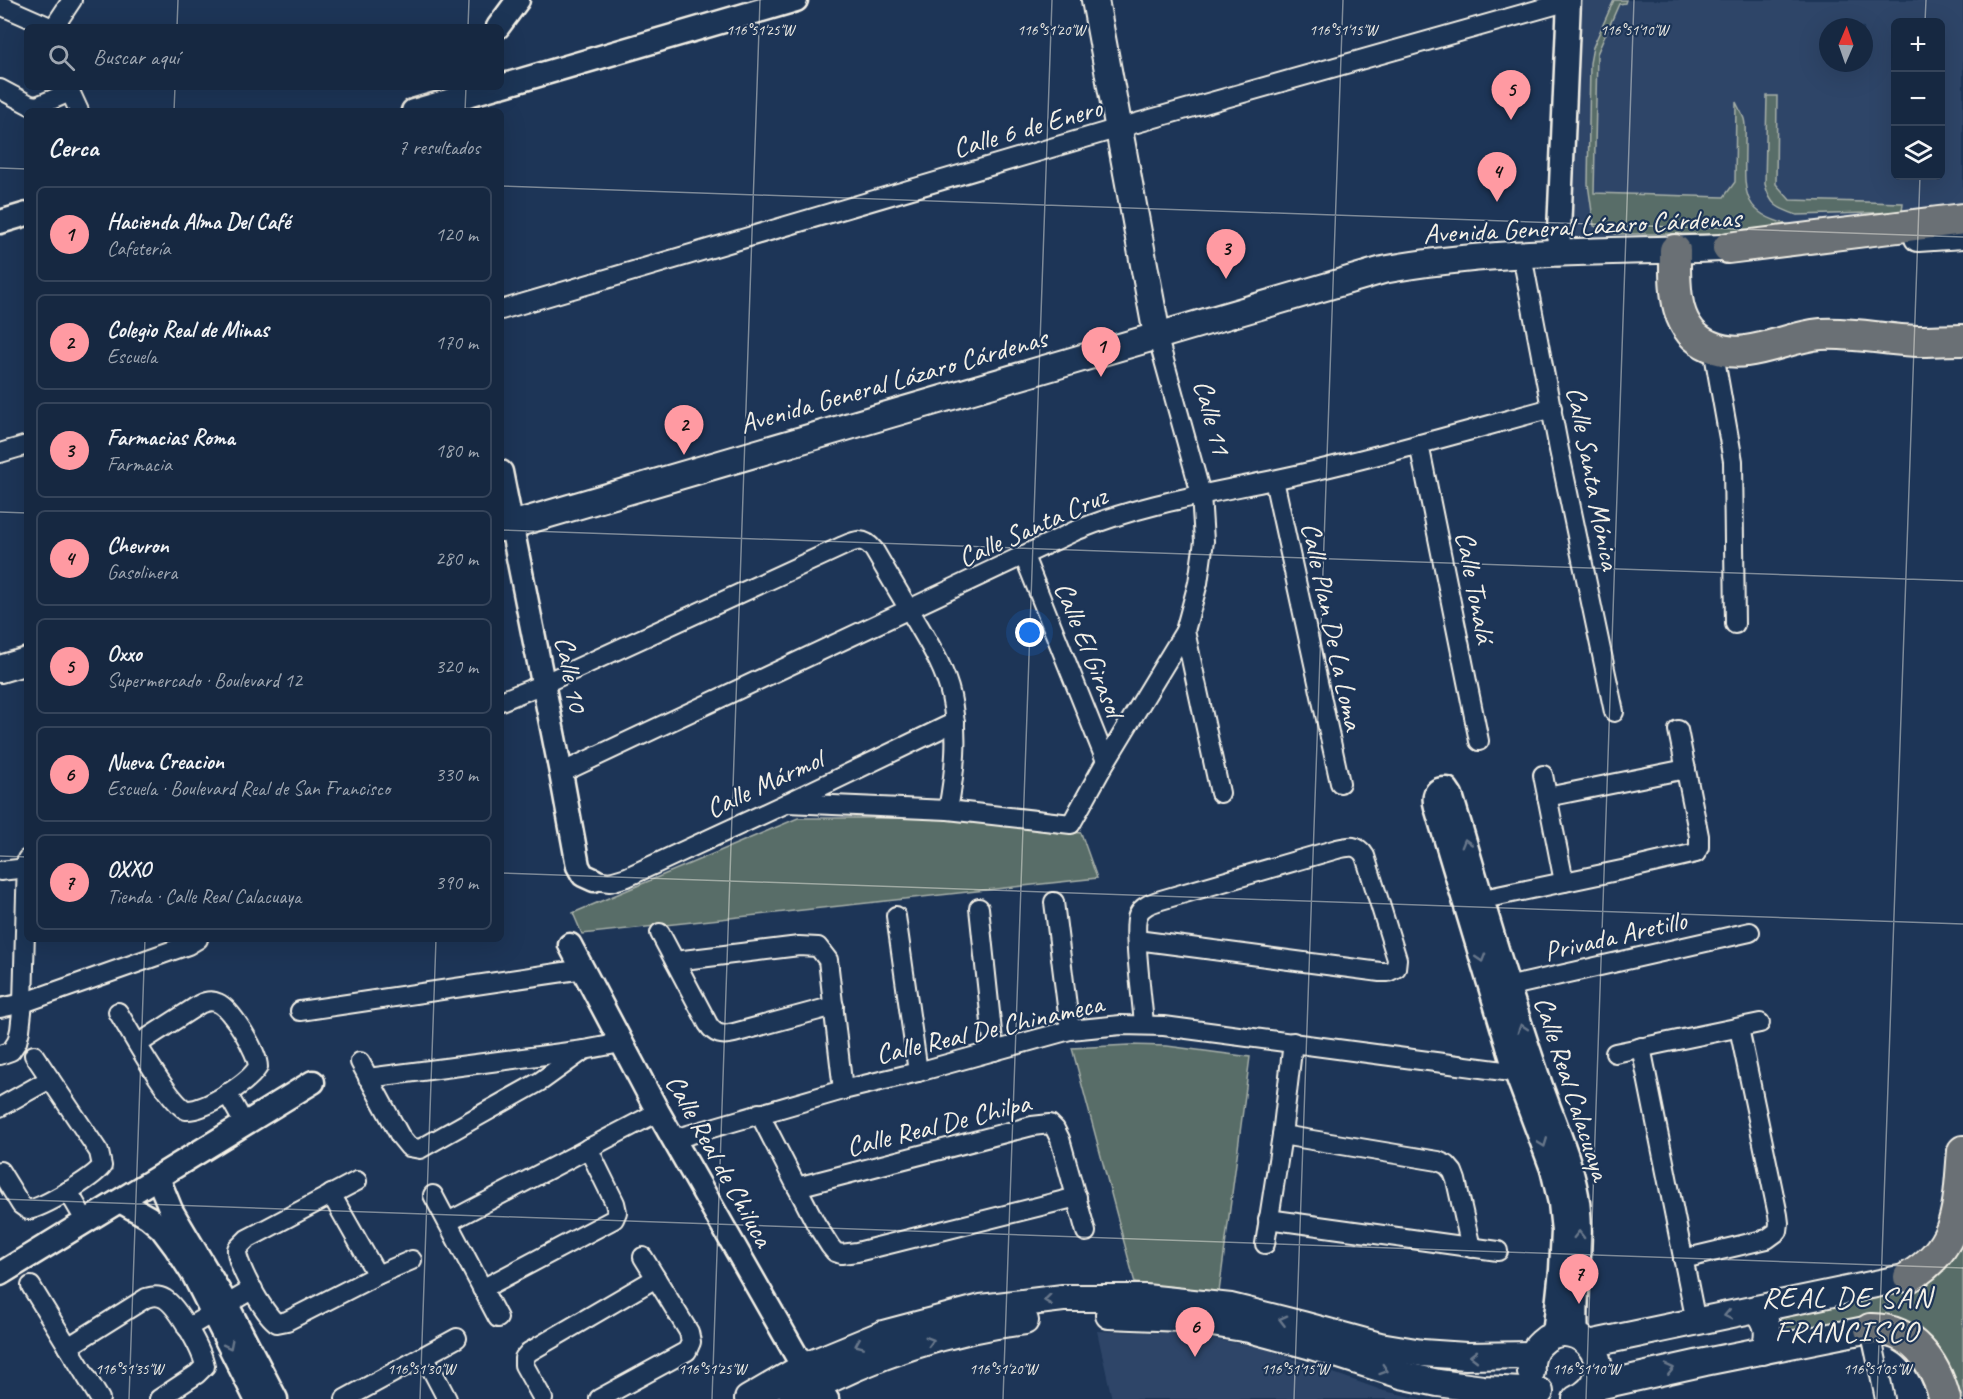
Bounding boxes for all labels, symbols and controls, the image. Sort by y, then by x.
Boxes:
north arrow [1819,18,1873,72]
map controls [1891,18,1945,180]
button: + [1891,18,1945,72]
text: 116°51'25"W [726,21,797,40]
text: 116°51'20"W [1017,21,1088,40]
text: 116°51'15"W [1309,21,1380,40]
text: 116°51'10"W [1600,21,1671,40]
search box [24,24,504,90]
icon: search [45,41,78,74]
text: Buscar aquí [93,43,179,71]
pin: 5 [1492,70,1530,120]
button: − [1891,72,1945,126]
street label: Calle 6 de Enero [949,89,1108,165]
button: layers [1891,126,1945,180]
text: Cerca [48,131,98,164]
text: 7 resultados [398,135,480,160]
pin: 4 [1478,152,1516,202]
street label: Avenida General Lázaro Cárdenas [1422,200,1744,251]
text: Hacienda Alma Del Café [107,208,290,236]
text: 1 [65,222,74,247]
text: 120 m [435,222,478,247]
pin: 3 [1206,230,1246,279]
text: Cafetería [107,236,170,261]
text: Colegio Real de Minas [107,316,269,344]
street label: Avenida General Lázaro Cárdenas [736,319,1053,441]
pin: 1 [1082,328,1120,377]
text: 2 [65,330,74,355]
text: 170 m [435,330,478,355]
text: Escuela [107,344,157,369]
street label: Calle 11 [1186,376,1240,460]
street label: Calle Santa Mónica [1559,384,1629,574]
pin: 2 [664,406,704,455]
text: Farmacias Roma [107,424,235,452]
text: 3 [65,438,74,463]
text: 180 m [435,438,478,463]
text: Farmacia [107,452,172,477]
street label: Calle Santa Cruz [952,477,1114,575]
street label: Calle Plan De La Loma [1293,519,1372,735]
street label: Calle Tonalá [1448,528,1504,648]
text: Chevron [107,532,169,560]
text: 4 [65,546,74,571]
text: 280 m [435,546,478,571]
text: Gasolinera [107,560,177,585]
street label: Calle El Girasol [1047,577,1134,727]
your location [1015,618,1044,647]
street label: Calle 10 [547,633,596,717]
text: Oxxo [107,640,142,668]
text: 5 [65,654,74,679]
text: 320 m [435,654,478,679]
text: Supermercado · Boulevard 12 [107,668,302,693]
street label: Calle Mármol [700,739,833,826]
text: Nueva Creacion [107,748,224,776]
text: 6 [65,762,74,787]
text: 330 m [435,762,478,787]
text: Escuela · Boulevard Real de San Francisco [107,776,390,801]
one-way arrow [1461,838,1473,849]
text: OXXO [107,856,151,884]
text: 7 [65,870,74,895]
text: 390 m [435,870,478,895]
text: Tienda · Calle Real Calacuaya [107,884,301,909]
street label: Privada Aretillo [1541,902,1692,969]
one-way arrow [1474,952,1486,963]
street label: Calle Real De Chinameca [872,985,1109,1072]
street label: Calle Real Calacuaya [1526,992,1619,1187]
one-way arrow [1517,1023,1529,1034]
street label: Calle Real de Chiluca [658,1068,782,1254]
street label: Calle Real De Chilpa [842,1084,1036,1164]
one-way arrow [1535,1137,1548,1148]
one-way arrow [1573,1231,1586,1240]
pin: 7 [1560,1254,1598,1304]
district label: REAL DE SAN FRANCISCO [1762,1278,1936,1350]
one-way arrow [1043,1293,1053,1306]
pin: 6 [1176,1308,1214,1357]
one-way arrow [1723,1308,1733,1321]
one-way arrow [1278,1314,1288,1327]
one-way arrow [924,1336,934,1348]
one-way arrow [854,1337,865,1349]
one-way arrow [222,1338,233,1349]
one-way arrow [1469,1350,1478,1362]
text: 116°51'35"W [95,1360,166,1379]
text: 116°51'30"W [387,1360,458,1379]
text: 116°51'25"W [678,1360,749,1379]
text: 116°51'20"W [969,1360,1040,1379]
text: 116°51'15"W [1261,1360,1332,1379]
text: 116°51'10"W [1552,1360,1623,1379]
text: 116°51'05"W [1843,1360,1914,1379]
one-way arrow [1378,1363,1389,1375]
one-way arrow [1665,1364,1675,1377]

